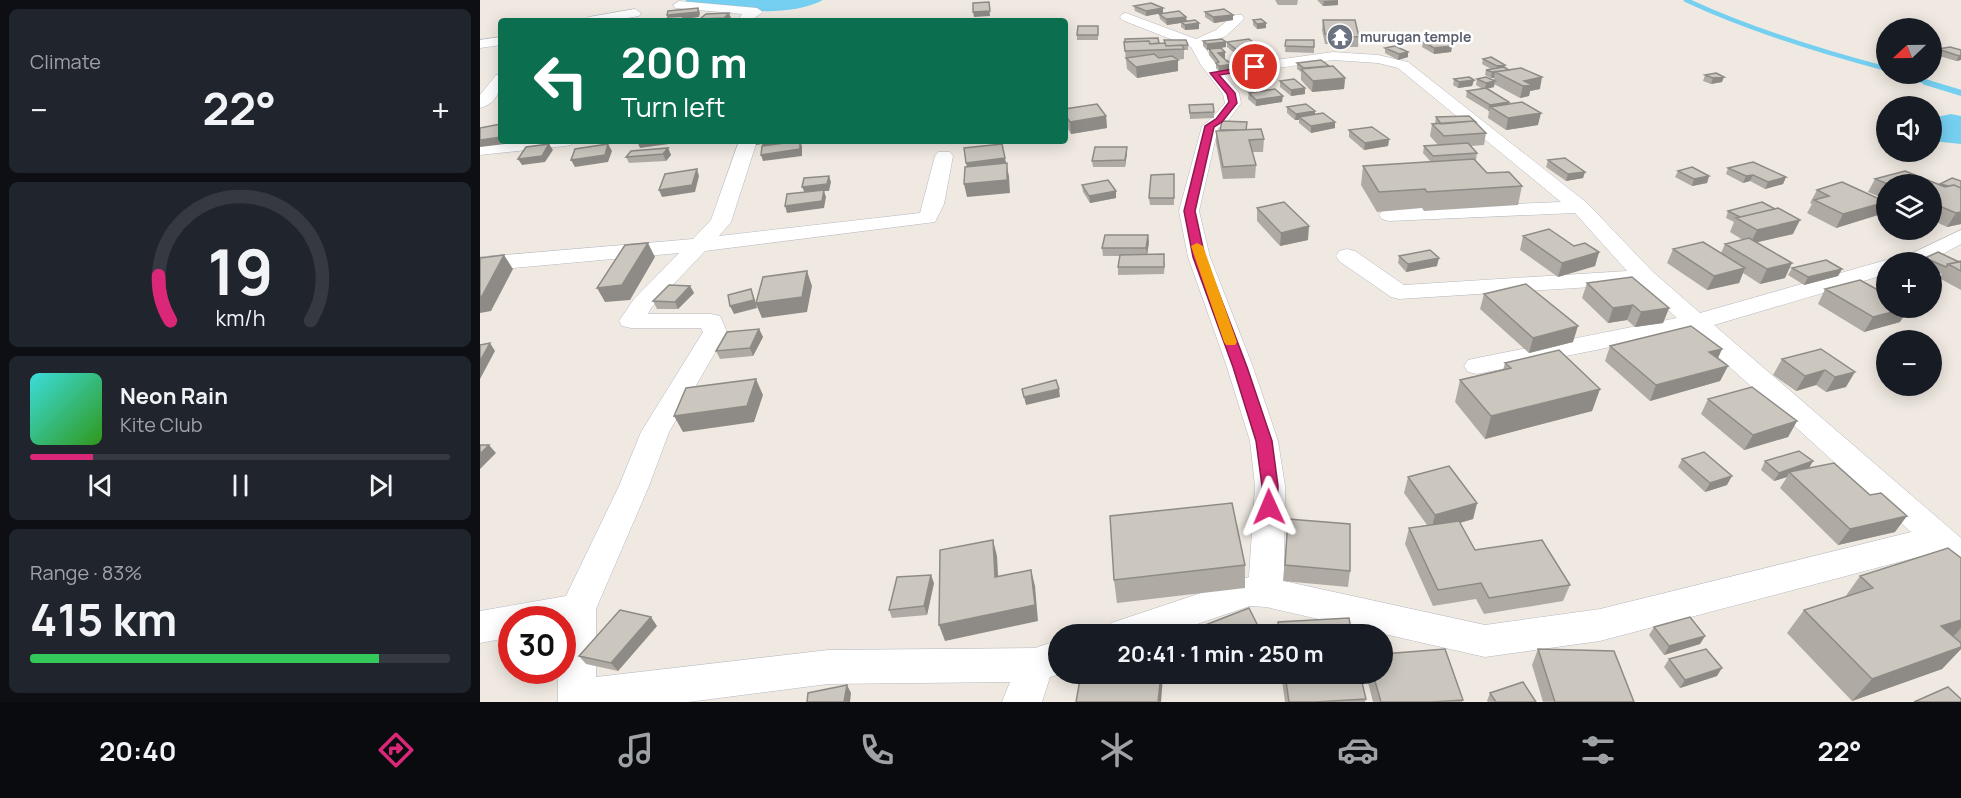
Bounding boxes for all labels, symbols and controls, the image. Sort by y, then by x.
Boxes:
north arrow [1876,18,1942,84]
map controls [1876,18,1942,396]
temple icon: murugan temple [1325,22,1355,52]
place label: murugan temple [1360,27,1471,46]
text: 200 m [621,33,747,91]
pin [1229,41,1280,92]
icon: left [522,42,600,120]
text: Climate [30,48,101,75]
icon: arrive [1238,50,1271,83]
text: 22° [202,77,276,139]
text: − [30,87,48,132]
text: + [431,87,450,132]
text: Turn left [621,88,725,125]
button: sound [1876,96,1942,162]
button: layers [1876,174,1942,240]
text: 19 [207,229,273,315]
button: + [1876,252,1942,318]
text: km/h [215,304,265,333]
button: − [1876,330,1942,396]
text: Neon Rain [120,381,228,411]
text: Kite Club [120,411,203,438]
icon: previous [84,469,117,502]
icon: pause [224,469,257,502]
icon: next [364,469,397,502]
position arrow [1237,475,1301,539]
text: Range · 83% [30,559,142,586]
text: 415 km [30,588,177,650]
speed limit sign: 30 [498,606,576,684]
text: 20:41 · 1 min · 250 m [1118,639,1323,669]
icon: directions [375,729,417,771]
icon: music [615,729,657,771]
icon: phone [856,729,898,771]
icon: climate [1096,729,1138,771]
icon: car [1337,729,1379,771]
icon: filters [1577,729,1619,771]
text: 20:40 [99,732,177,769]
text: 22° [1817,732,1862,769]

